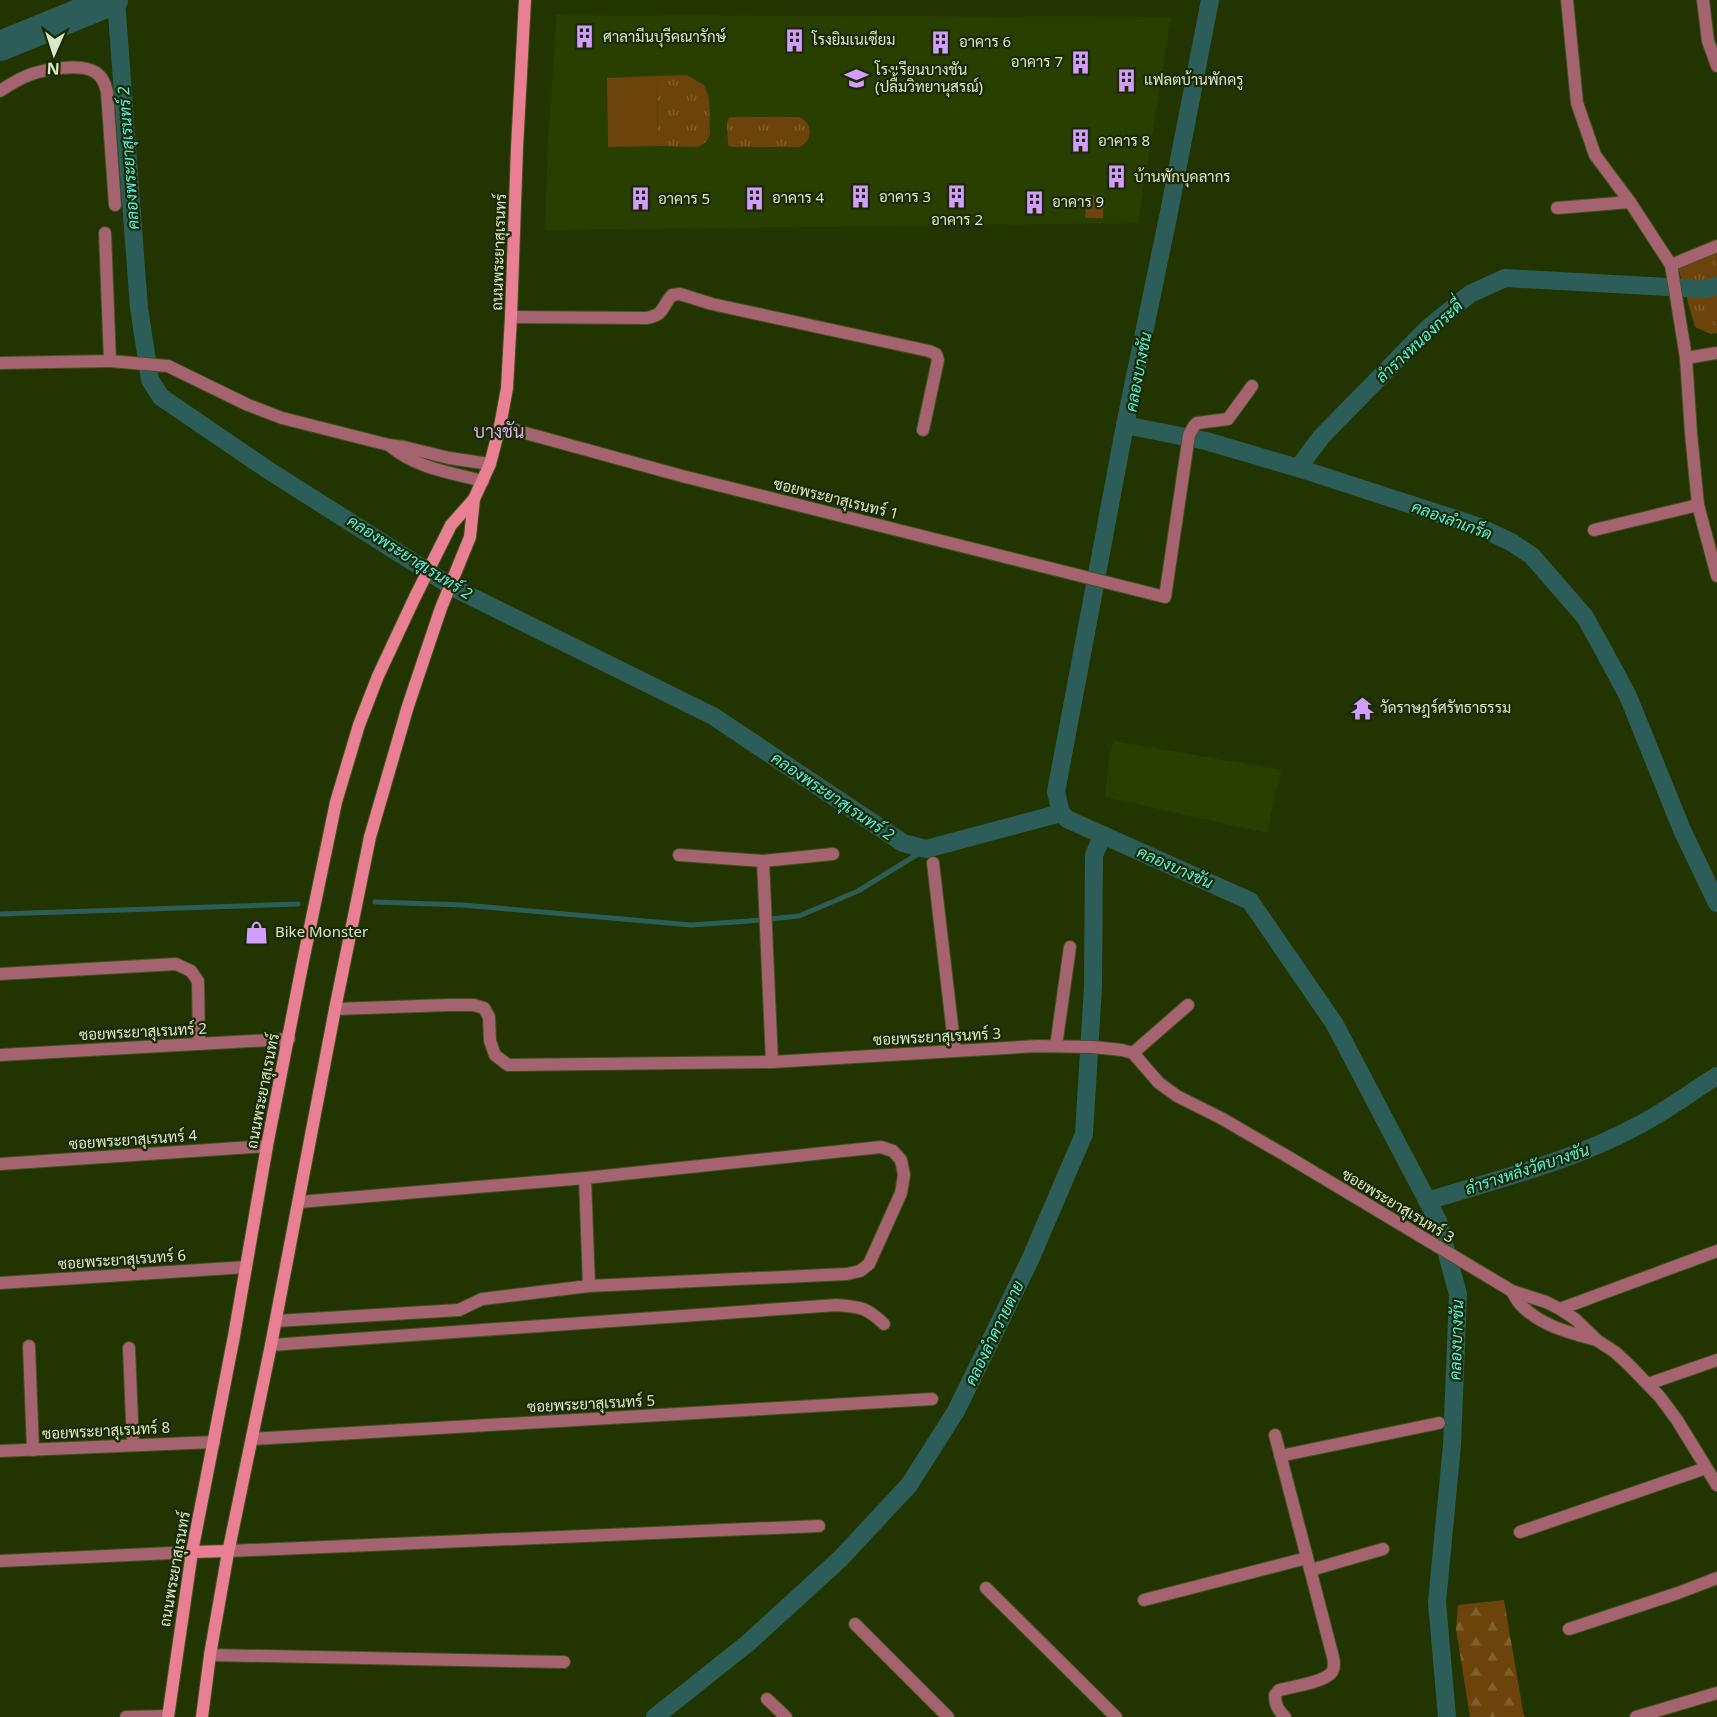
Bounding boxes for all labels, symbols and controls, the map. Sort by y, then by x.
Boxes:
north arrow [24,24,84,84]
building icon: ศาลามีนบุรีคณารักษ์ [572,24,598,50]
place label: ศาลามีนบุรีคณารักษ์ [603,26,727,48]
building icon: โรงยิมเนเซียม [781,27,807,53]
place label: โรงยิมเนเซียม [811,29,895,49]
building icon: อาคาร 6 [928,29,954,55]
place label: อาคาร 6 [959,31,1011,51]
building icon: อาคาร 7 [1068,49,1094,75]
place label: อาคาร 7 [1011,51,1063,71]
text: N [46,58,60,80]
place label: โรงเรียนบางชัน (ปลื้มวิทยานุสรณ์) [874,59,983,98]
school or university icon: โรงเรียนบางชัน (ปลื้มวิทยานุสรณ์) [844,66,870,92]
building icon: แฟลตบ้านพักครู [1113,67,1139,93]
place label: แฟลตบ้านพักครู [1144,69,1244,90]
water label: คลองพระยาสุเรนทร์ 2 [111,85,145,231]
building icon: อาคาร 8 [1067,128,1093,154]
place label: อาคาร 8 [1098,130,1150,150]
building icon: บ้านพักบุคลากร [1103,164,1129,190]
place label: บ้านพักบุคลากร [1134,166,1231,188]
building icon: อาคาร 2 [944,183,970,209]
building icon: อาคาร 3 [848,184,874,210]
building icon: อาคาร 4 [741,185,767,211]
building icon: อาคาร 5 [627,186,653,212]
place label: อาคาร 3 [879,186,931,206]
place label: อาคาร 4 [772,187,825,207]
place label: อาคาร 5 [658,188,710,208]
building icon: อาคาร 9 [1021,189,1047,215]
place label: อาคาร 9 [1052,191,1104,211]
street label: ถนนพระยาสุเรนทร์ [486,193,512,311]
place label: อาคาร 2 [931,209,983,229]
water label: ลำรางหนองกระดี่ [1369,291,1469,387]
water label: คลองบางชัน [1119,330,1157,414]
district label: บางชัน [474,419,524,443]
street label: ซอยพระยาสุเรนทร์ 1 [771,473,901,525]
water label: คลองลำเกร็ด [1409,493,1496,545]
water label: คลองพระยาสุเรนทร์ 2 [343,509,477,605]
temple icon: วัดราษฎร์ศรัทธาธรรม [1349,695,1375,721]
place label: วัดราษฎร์ศรัทธาธรรม [1380,697,1511,718]
water label: คลองพระยาสุเรนทร์ 2 [767,746,899,846]
water label: คลองบางชัน [1134,841,1216,893]
shop icon: Bike Monster [244,919,270,945]
place label: Bike Monster [275,921,368,941]
street label: ซอยพระยาสุเรนทร์ 2 [78,1018,208,1046]
street label: ซอยพระยาสุเรนทร์ 3 [872,1023,1002,1051]
street label: ถนนพระยาสุเรนทร์ [241,1031,285,1151]
street label: ซอยพระยาสุเรนทร์ 4 [68,1125,198,1155]
water label: ลำรางหลังวัดบางชัน [1462,1139,1592,1199]
street label: ซอยพระยาสุเรนทร์ 3 [1337,1164,1459,1248]
street label: ซอยพระยาสุเรนทร์ 6 [57,1245,187,1275]
water label: คลองลำควายตาย [959,1277,1029,1389]
water label: คลองบางชัน [1444,1299,1468,1381]
street label: ซอยพระยาสุเรนทร์ 5 [526,1390,656,1418]
street label: ซอยพระยาสุเรนทร์ 8 [41,1417,171,1445]
street label: ถนนพระยาสุเรนทร์ [154,1509,196,1629]

